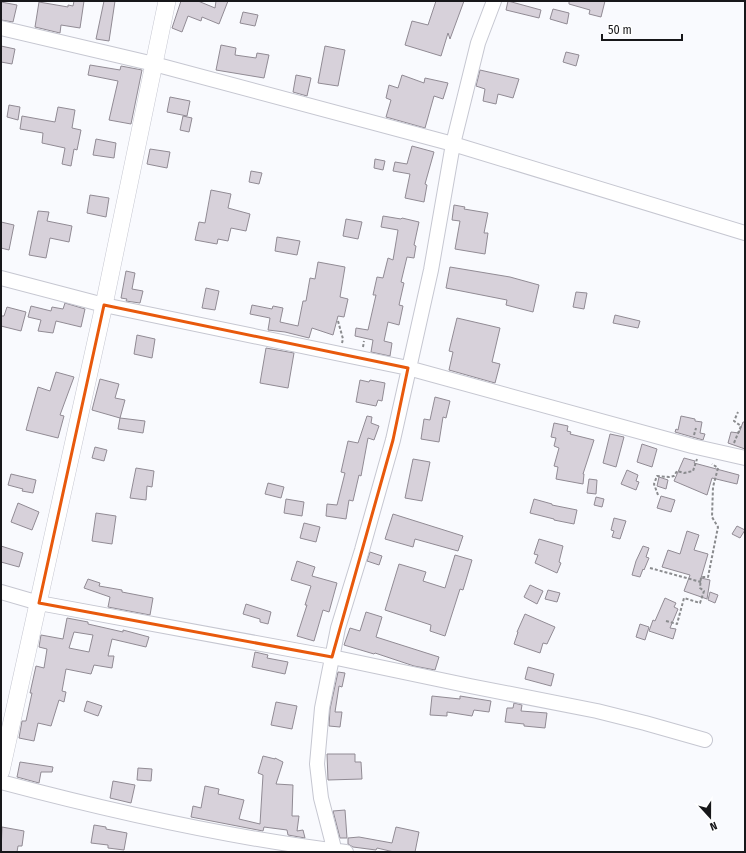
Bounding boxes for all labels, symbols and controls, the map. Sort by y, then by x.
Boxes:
scale bar [602,16,682,42]
text: 50 m [608,23,632,37]
north arrow [690,797,730,837]
text: N [708,819,719,833]

